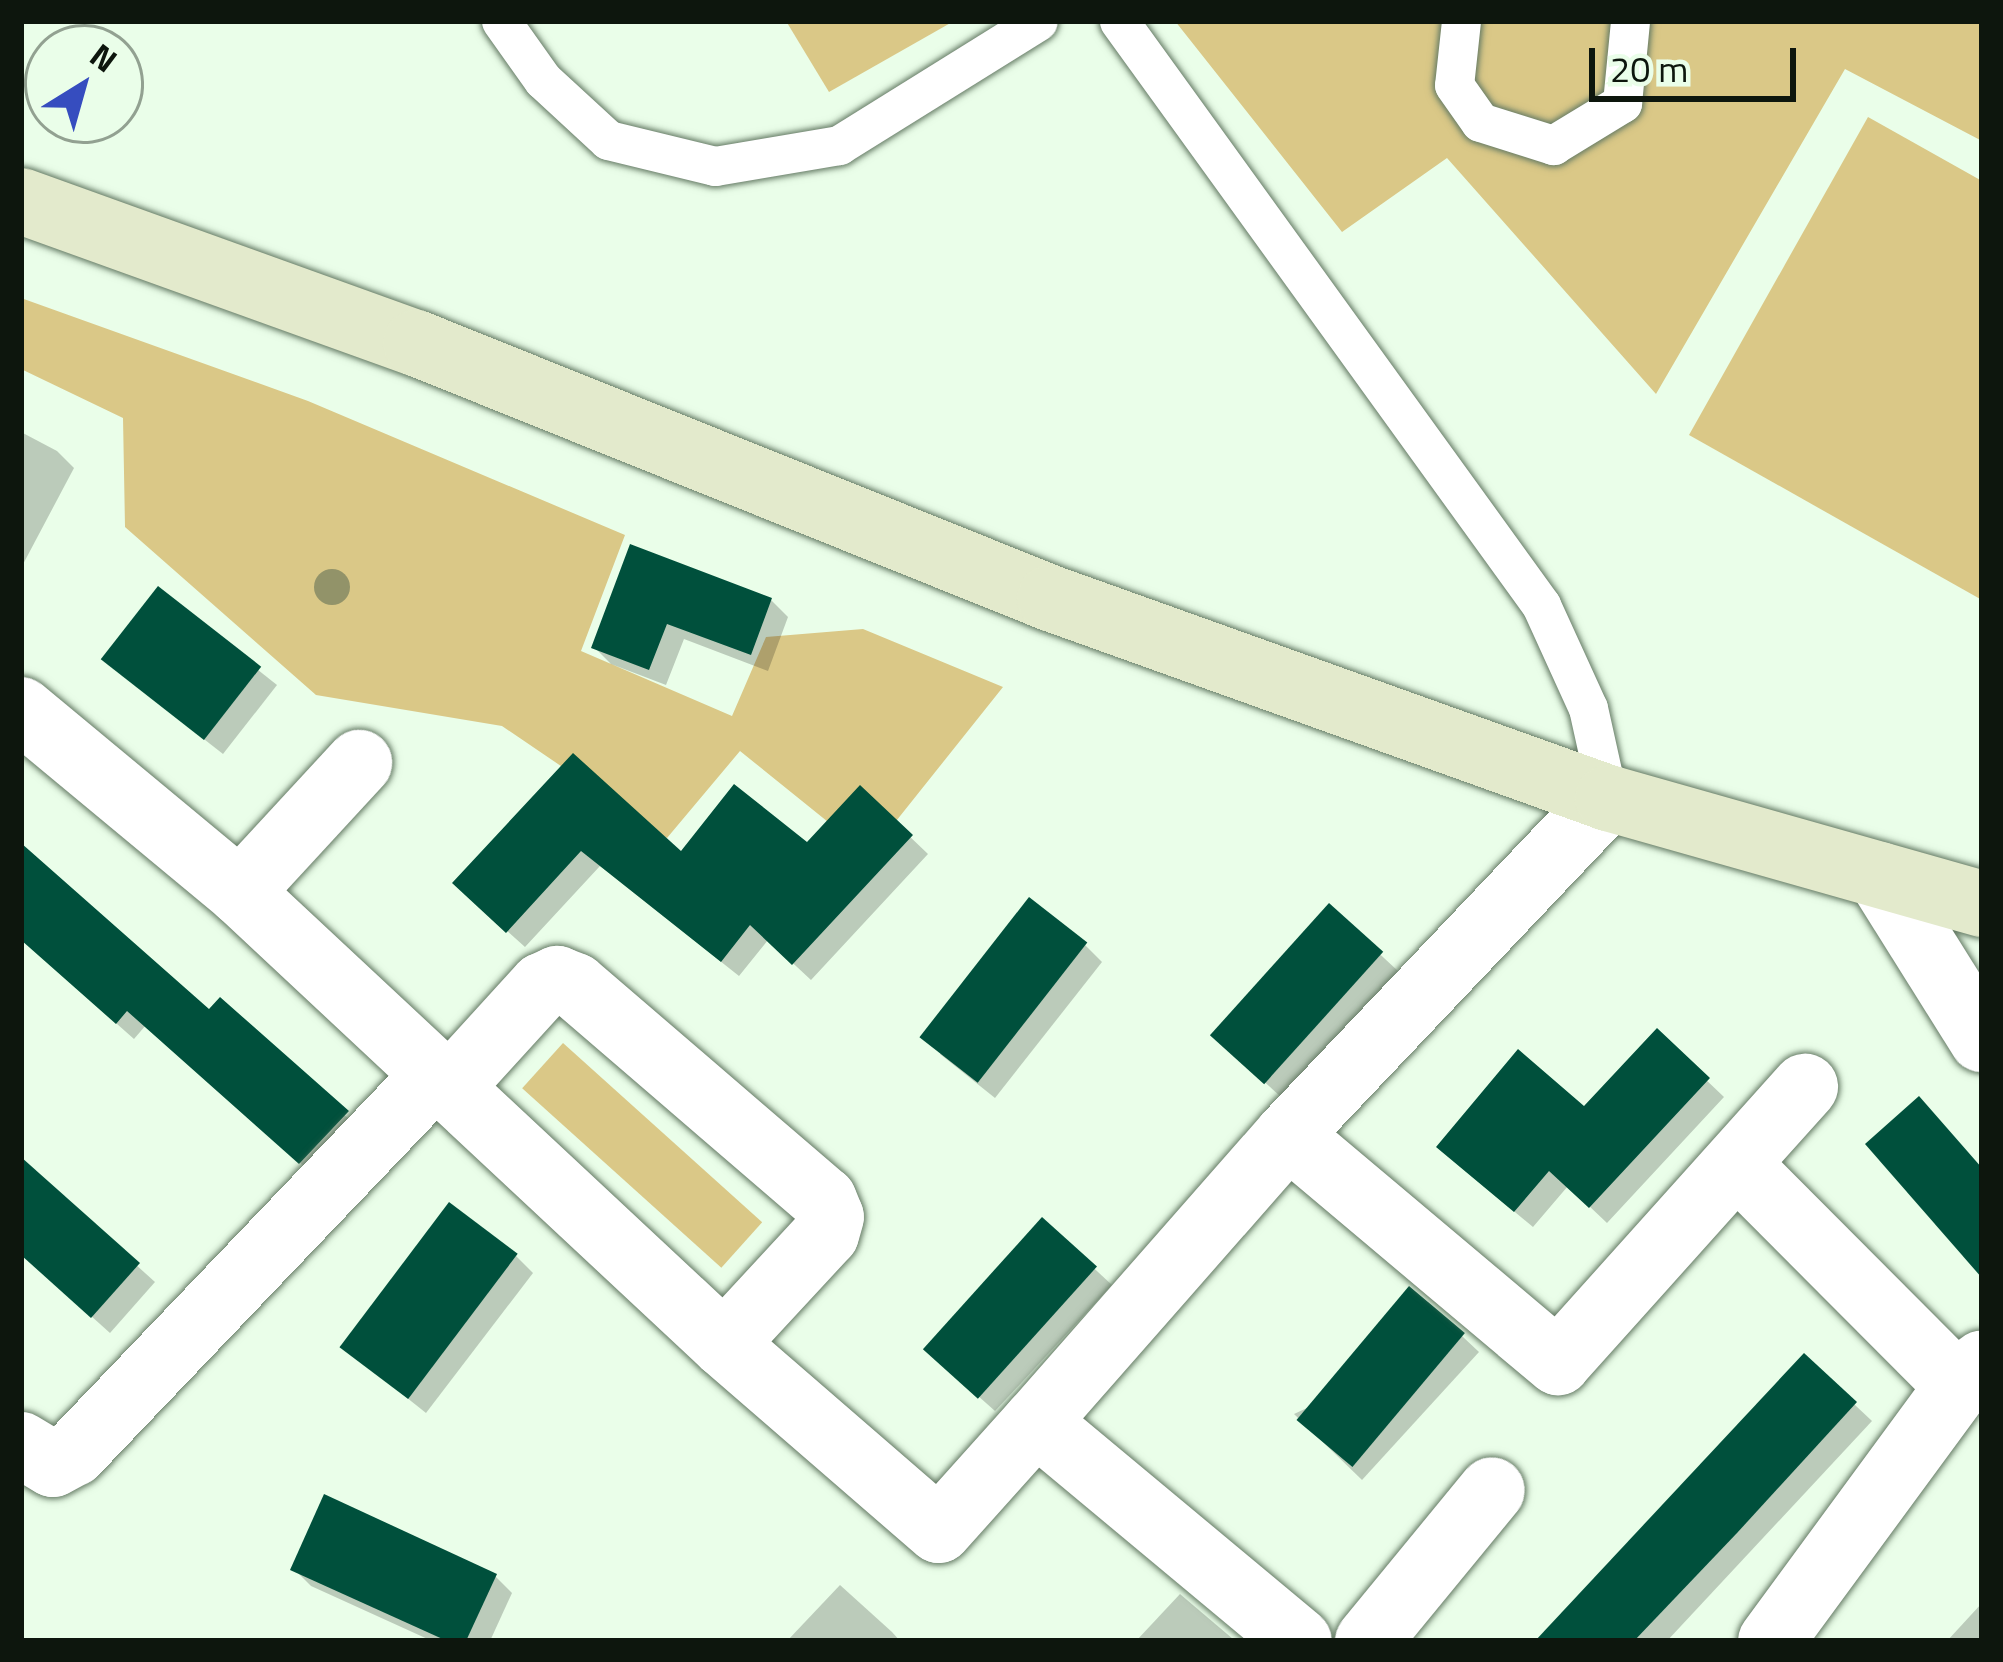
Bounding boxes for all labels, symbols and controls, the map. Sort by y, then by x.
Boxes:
north arrow [24,24,144,144]
scale bar [1595,24,1802,98]
text: N [80,31,128,84]
text: 20 m [1610,41,1688,96]

